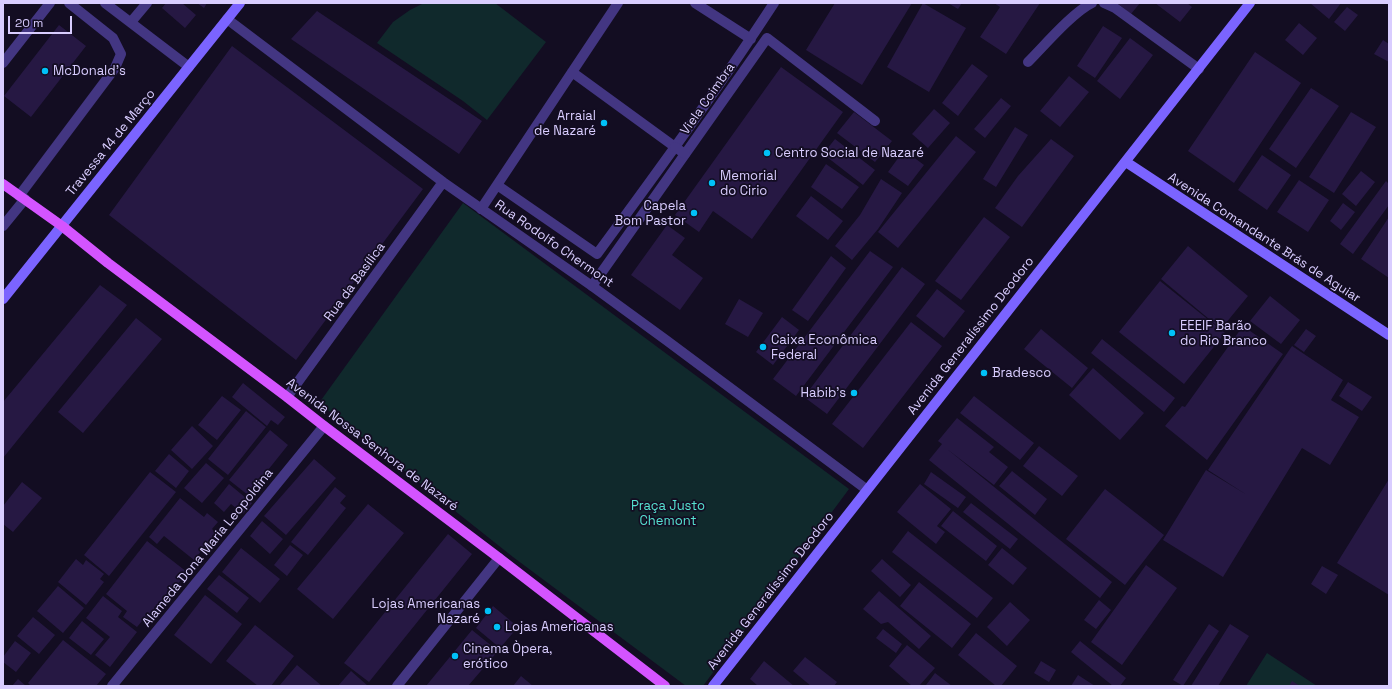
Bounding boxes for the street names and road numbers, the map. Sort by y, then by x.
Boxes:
street label: Viela Coimbra [677,60,739,138]
street label: Travessa 14 de Março [63,86,159,200]
street label: Avenida Comandante Brás de Aguiar [1165,170,1363,306]
street label: Rua Rodolfo Chermont [492,197,616,291]
street label: Rua da Basílica [321,239,389,325]
street label: Avenida Generalíssimo Deodoro [904,254,1038,418]
street label: Avenida Nossa Senhora de Nazaré [283,375,461,515]
street label: Alameda Dona Maria Leopoldina [139,466,277,630]
street label: Avenida Generalíssimo Deodoro [704,509,838,673]

